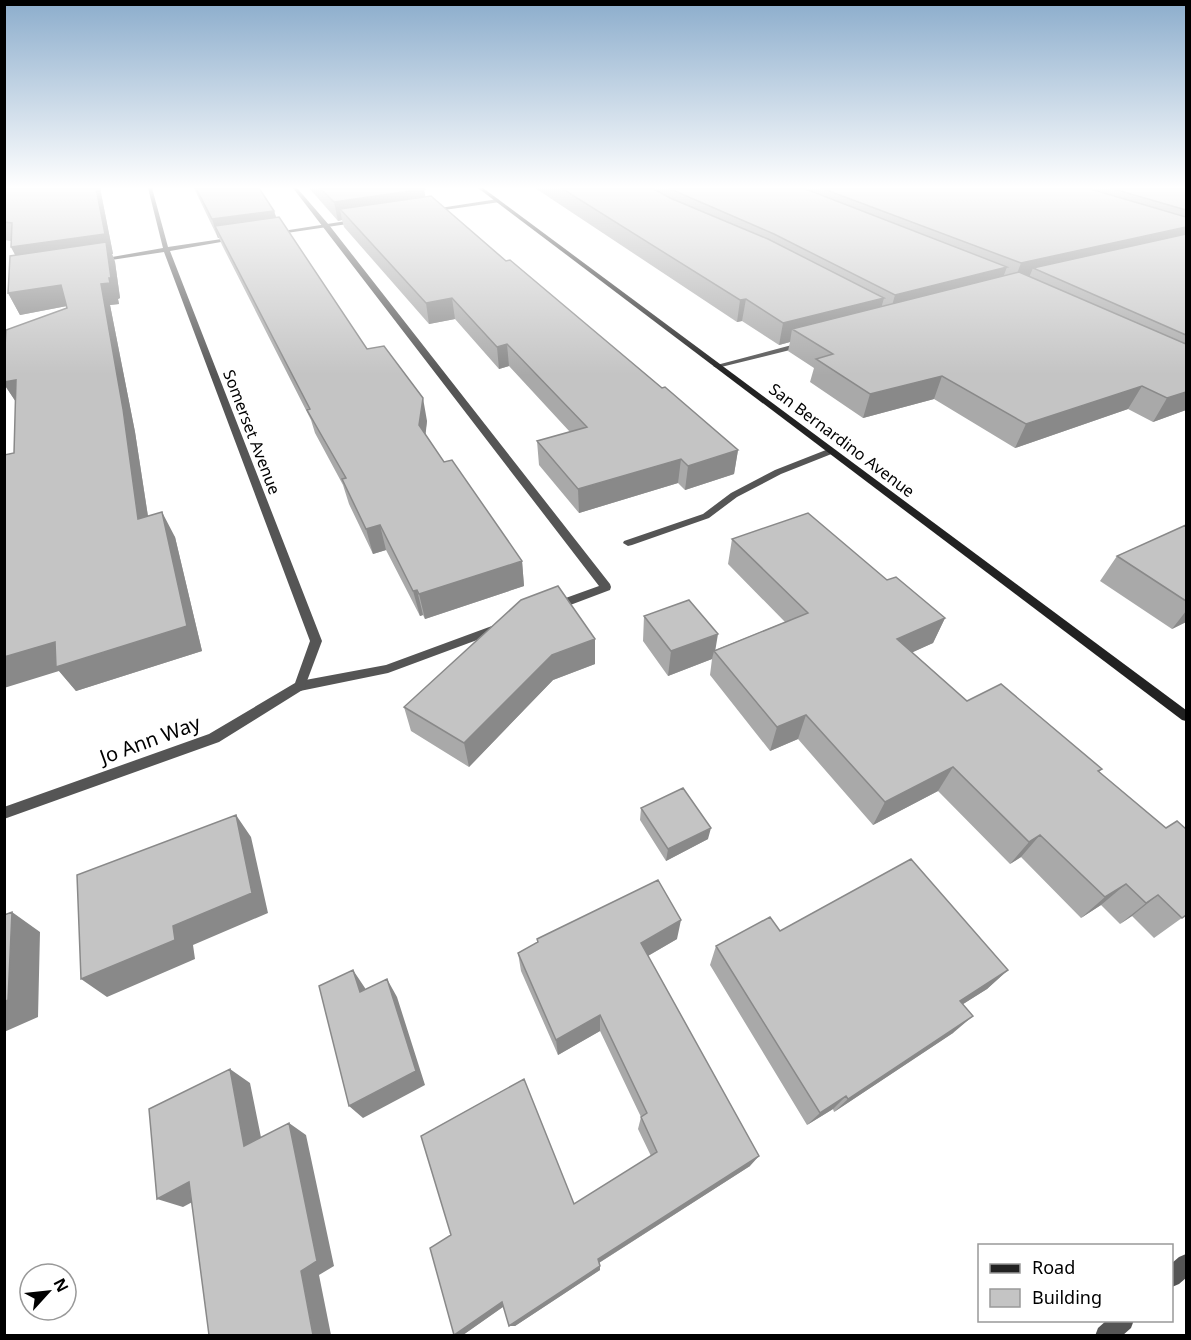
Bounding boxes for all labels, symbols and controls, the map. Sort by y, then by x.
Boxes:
street label: Somerset Avenue [218,367,286,497]
street label: San Bernardino Avenue [765,378,919,502]
street label: Jo Ann Way [94,709,205,771]
legend [978,1244,1173,1322]
text: Road [1032,1255,1075,1279]
north arrow [18,1262,78,1322]
text: N [49,1274,74,1296]
text: Building [1032,1285,1102,1309]

